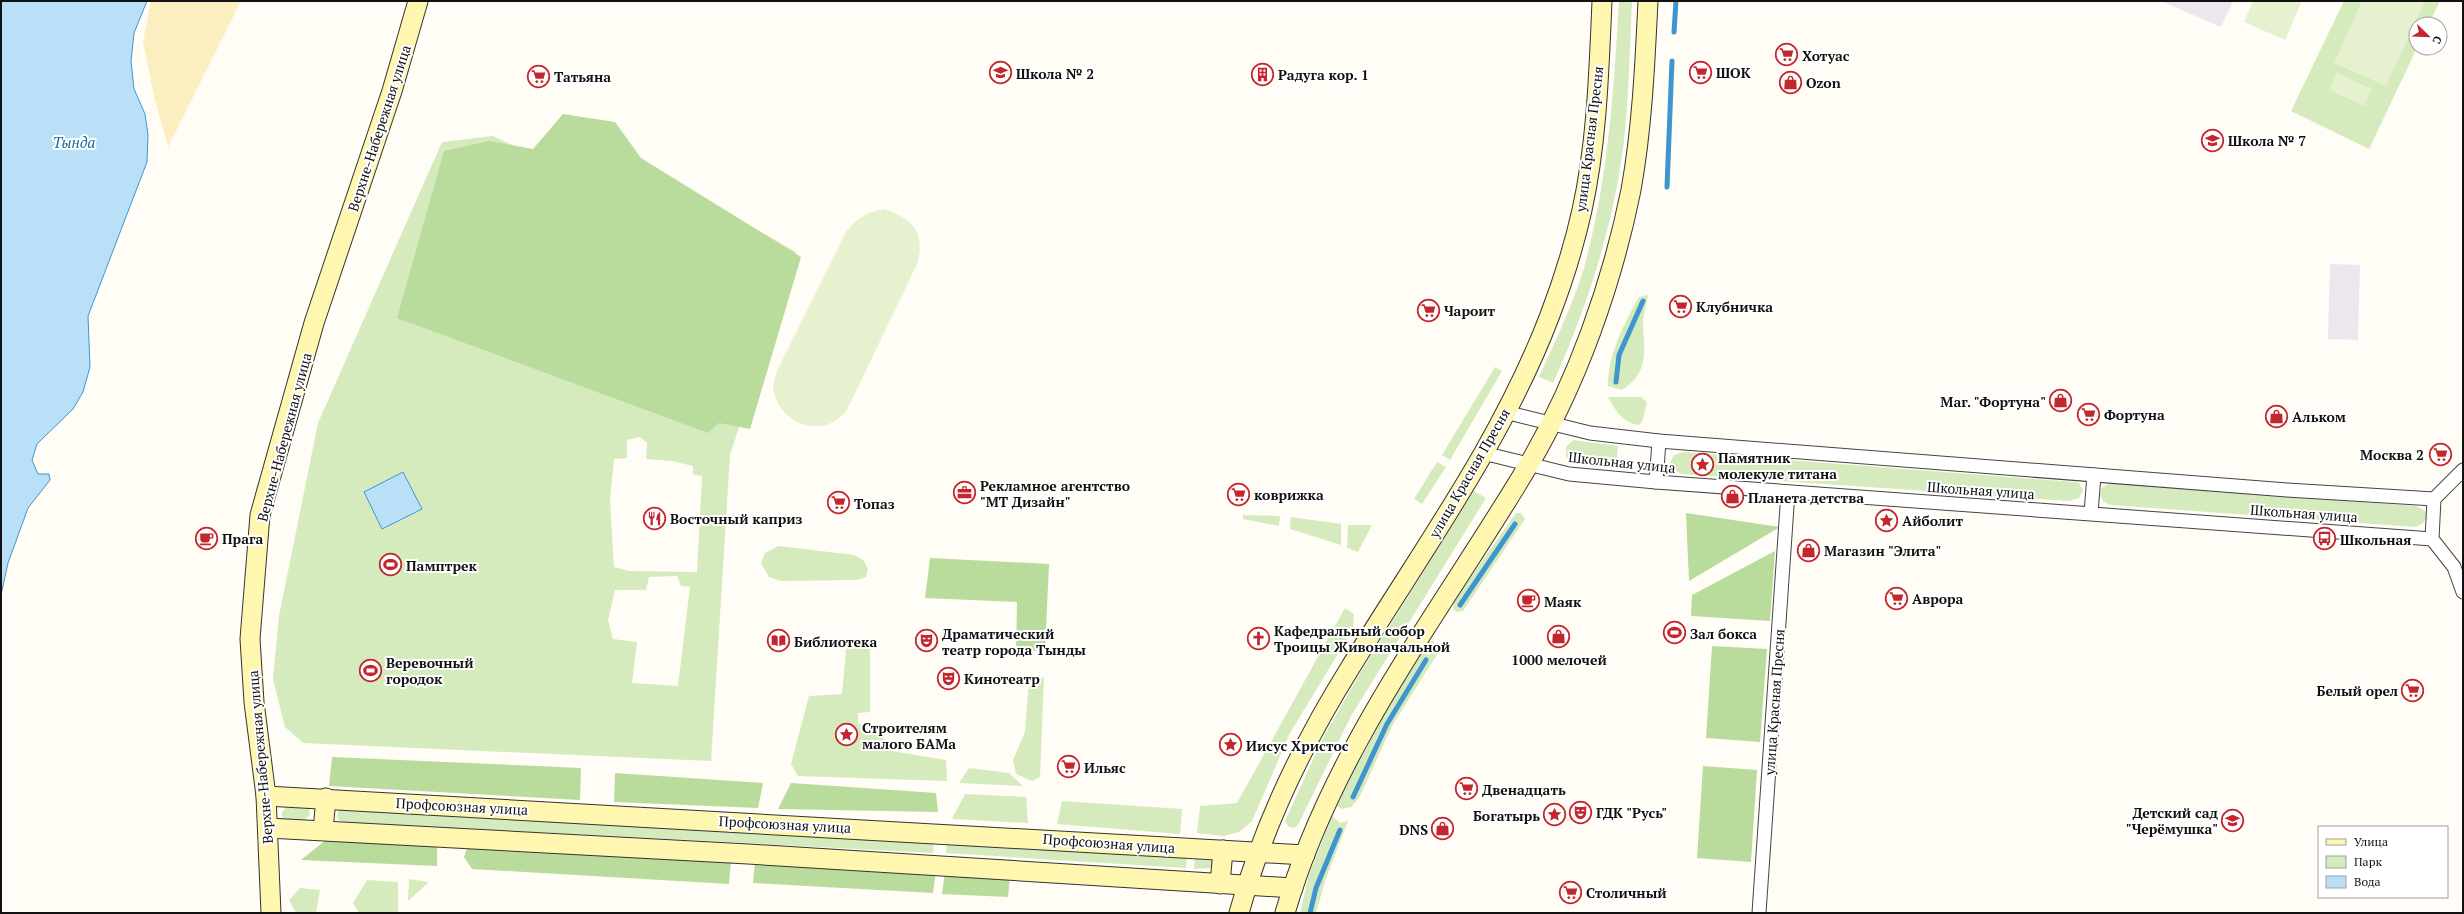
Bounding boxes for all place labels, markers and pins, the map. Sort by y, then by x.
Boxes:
supermarket icon: Хотуас [1774,42,1800,68]
place label: Хотуас [1802,46,1850,65]
supermarket icon: ШОК [1687,59,1713,85]
school or university icon: Школа № 2 [988,60,1014,86]
building icon: Радуга кор. 1 [1250,61,1276,87]
supermarket icon: Татьяна [525,63,551,89]
place label: ШОК [1716,63,1751,82]
place label: Школа № 2 [1016,64,1094,83]
place label: Радуга кор. 1 [1278,65,1369,84]
place label: Татьяна [554,67,611,86]
shop icon: Ozon [1778,69,1804,95]
place label: Ozon [1806,73,1841,92]
school or university icon: Школа № 7 [2199,127,2225,153]
place label: Школа № 7 [2228,131,2306,150]
supermarket icon: Клубничка [1667,293,1693,319]
supermarket icon: Чароит [1415,297,1441,323]
place label: Клубничка [1696,297,1773,316]
place label: Чароит [1444,301,1496,320]
shop icon: Маг. "Фортуна" [2048,388,2074,414]
place label: Маг. "Фортуна" [1940,392,2046,411]
supermarket icon: Фортуна [2076,401,2102,427]
shop icon: Альком [2263,403,2289,429]
place label: Фортуна [2104,405,2165,424]
place label: Альком [2292,407,2346,426]
supermarket icon: Москва 2 [2427,441,2453,467]
place label: Москва 2 [2360,445,2424,464]
place label: Памятник молекуле титана [1718,448,1837,483]
place icon: Памятник молекуле титана [1689,452,1715,478]
place label: Рекламное агентство "МТ Дизайн" [980,476,1130,511]
office icon: Рекламное агентство "МТ Дизайн" [952,480,978,506]
supermarket icon: коврижка [1226,481,1252,507]
shop icon: Планета детства [1719,484,1745,510]
place label: коврижка [1254,485,1324,504]
place label: Планета детства [1748,488,1864,507]
supermarket icon: Топаз [826,490,852,516]
place label: Топаз [854,494,895,513]
restaurant icon: Восточный каприз [642,505,668,531]
place icon: Айболит [1873,507,1899,533]
place label: Восточный каприз [670,509,803,528]
place label: Айболит [1902,511,1963,530]
cafe icon: Прага [193,525,219,551]
bus stop icon: Школьная [2312,526,2338,552]
place label: Прага [222,529,263,548]
place label: Школьная [2340,530,2412,549]
shop icon: Магазин "Элита" [1796,537,1822,563]
place label: Магазин "Элита" [1824,541,1941,560]
sports icon: Памптрек [377,552,403,578]
place label: Памптрек [406,556,477,575]
supermarket icon: Аврора [1883,585,1909,611]
cafe icon: Маяк [1516,588,1542,614]
place label: Аврора [1912,589,1964,608]
place label: Маяк [1544,592,1582,611]
sports icon: Зал бокса [1661,620,1687,646]
place label: Кафедральный собор Троицы Живоначальной [1274,621,1450,656]
place label: Драматический театр города Тынды [942,624,1086,659]
shop icon: 1000 мелочей [1546,624,1572,650]
place label: Зал бокса [1690,624,1757,643]
church icon: Кафедральный собор Троицы Живоначальной [1245,625,1271,651]
library icon: Библиотека [766,628,792,654]
theatre icon: Драматический театр города Тынды [914,628,940,654]
place label: Библиотека [794,632,877,651]
place label: 1000 мелочей [1511,650,1607,669]
place label: Веревочный городок [386,653,474,688]
sports icon: Веревочный городок [357,657,383,683]
theatre icon: Кинотеатр [935,665,961,691]
place label: Кинотеатр [964,669,1040,688]
supermarket icon: Белый орел [2400,677,2426,703]
place label: Белый орел [2316,681,2398,700]
place label: Строителям малого БАМа [862,718,956,753]
place icon: Строителям малого БАМа [834,722,860,748]
place icon: Иисус Христос [1218,732,1244,758]
place label: Иисус Христос [1246,736,1349,755]
supermarket icon: Ильяс [1056,754,1082,780]
place label: Ильяс [1084,758,1126,777]
supermarket icon: Двенадцать [1454,776,1480,802]
place label: Двенадцать [1482,780,1566,799]
theatre icon: ГДК "Русь" [1567,799,1593,825]
place icon: Богатырь [1542,802,1568,828]
place label: ГДК "Русь" [1596,803,1667,822]
place label: Детский сад "Черёмушка" [2126,803,2219,838]
place label: Богатырь [1473,806,1540,825]
school or university icon: Детский сад "Черёмушка" [2220,807,2246,833]
shop icon: DNS [1430,816,1456,842]
place label: DNS [1399,820,1428,839]
supermarket icon: Столичный [1557,879,1583,905]
place label: Столичный [1586,883,1667,902]

